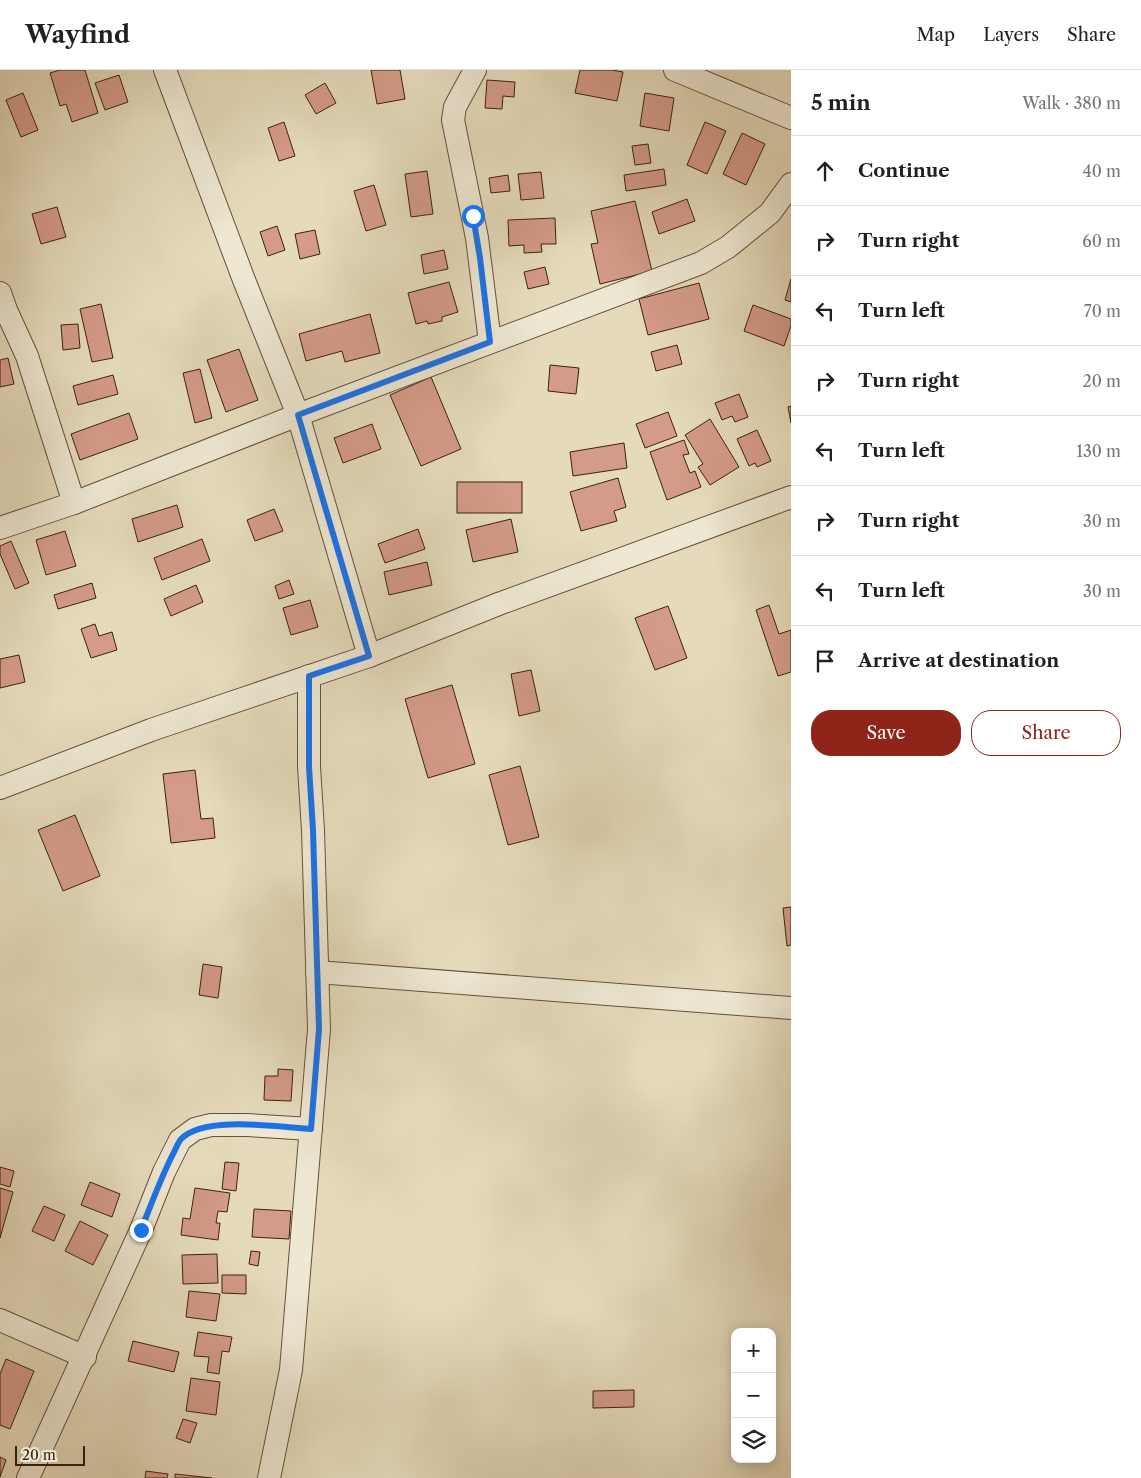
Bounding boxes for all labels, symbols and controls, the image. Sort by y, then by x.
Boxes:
text: Wayfind [25,20,130,49]
text: Map [917,24,955,46]
text: Layers [983,24,1039,46]
text: Share [1067,24,1116,46]
text: 5 min [811,90,871,115]
text: Walk · 380 m [1022,93,1121,113]
icon: ahead [811,157,839,185]
text: Continue [858,159,950,182]
text: 40 m [1082,161,1121,181]
route start [462,205,485,228]
icon: right [811,227,839,255]
text: Turn right [858,229,959,252]
text: 60 m [1082,231,1121,251]
icon: left [811,297,839,325]
text: Turn left [858,299,945,322]
text: 70 m [1084,301,1121,321]
icon: right [811,367,839,395]
text: Turn right [858,369,959,392]
text: 20 m [1082,371,1121,391]
icon: left [811,437,839,465]
text: Turn left [858,439,945,462]
text: 130 m [1076,441,1121,461]
icon: right [811,507,839,535]
text: Turn right [858,509,959,532]
text: 30 m [1083,511,1121,531]
icon: left [811,577,839,605]
text: Turn left [858,579,945,602]
text: 30 m [1083,581,1121,601]
icon: arrive [811,647,839,675]
text: Arrive at destination [858,649,1059,672]
button: Save [811,710,961,756]
button: Share [971,710,1121,756]
route end [130,1219,153,1242]
map controls [731,1328,776,1463]
button: + [731,1328,776,1373]
button: − [731,1373,776,1418]
button: layers [731,1418,776,1463]
scale bar [15,1443,85,1466]
text: 20 m [22,1446,56,1464]

